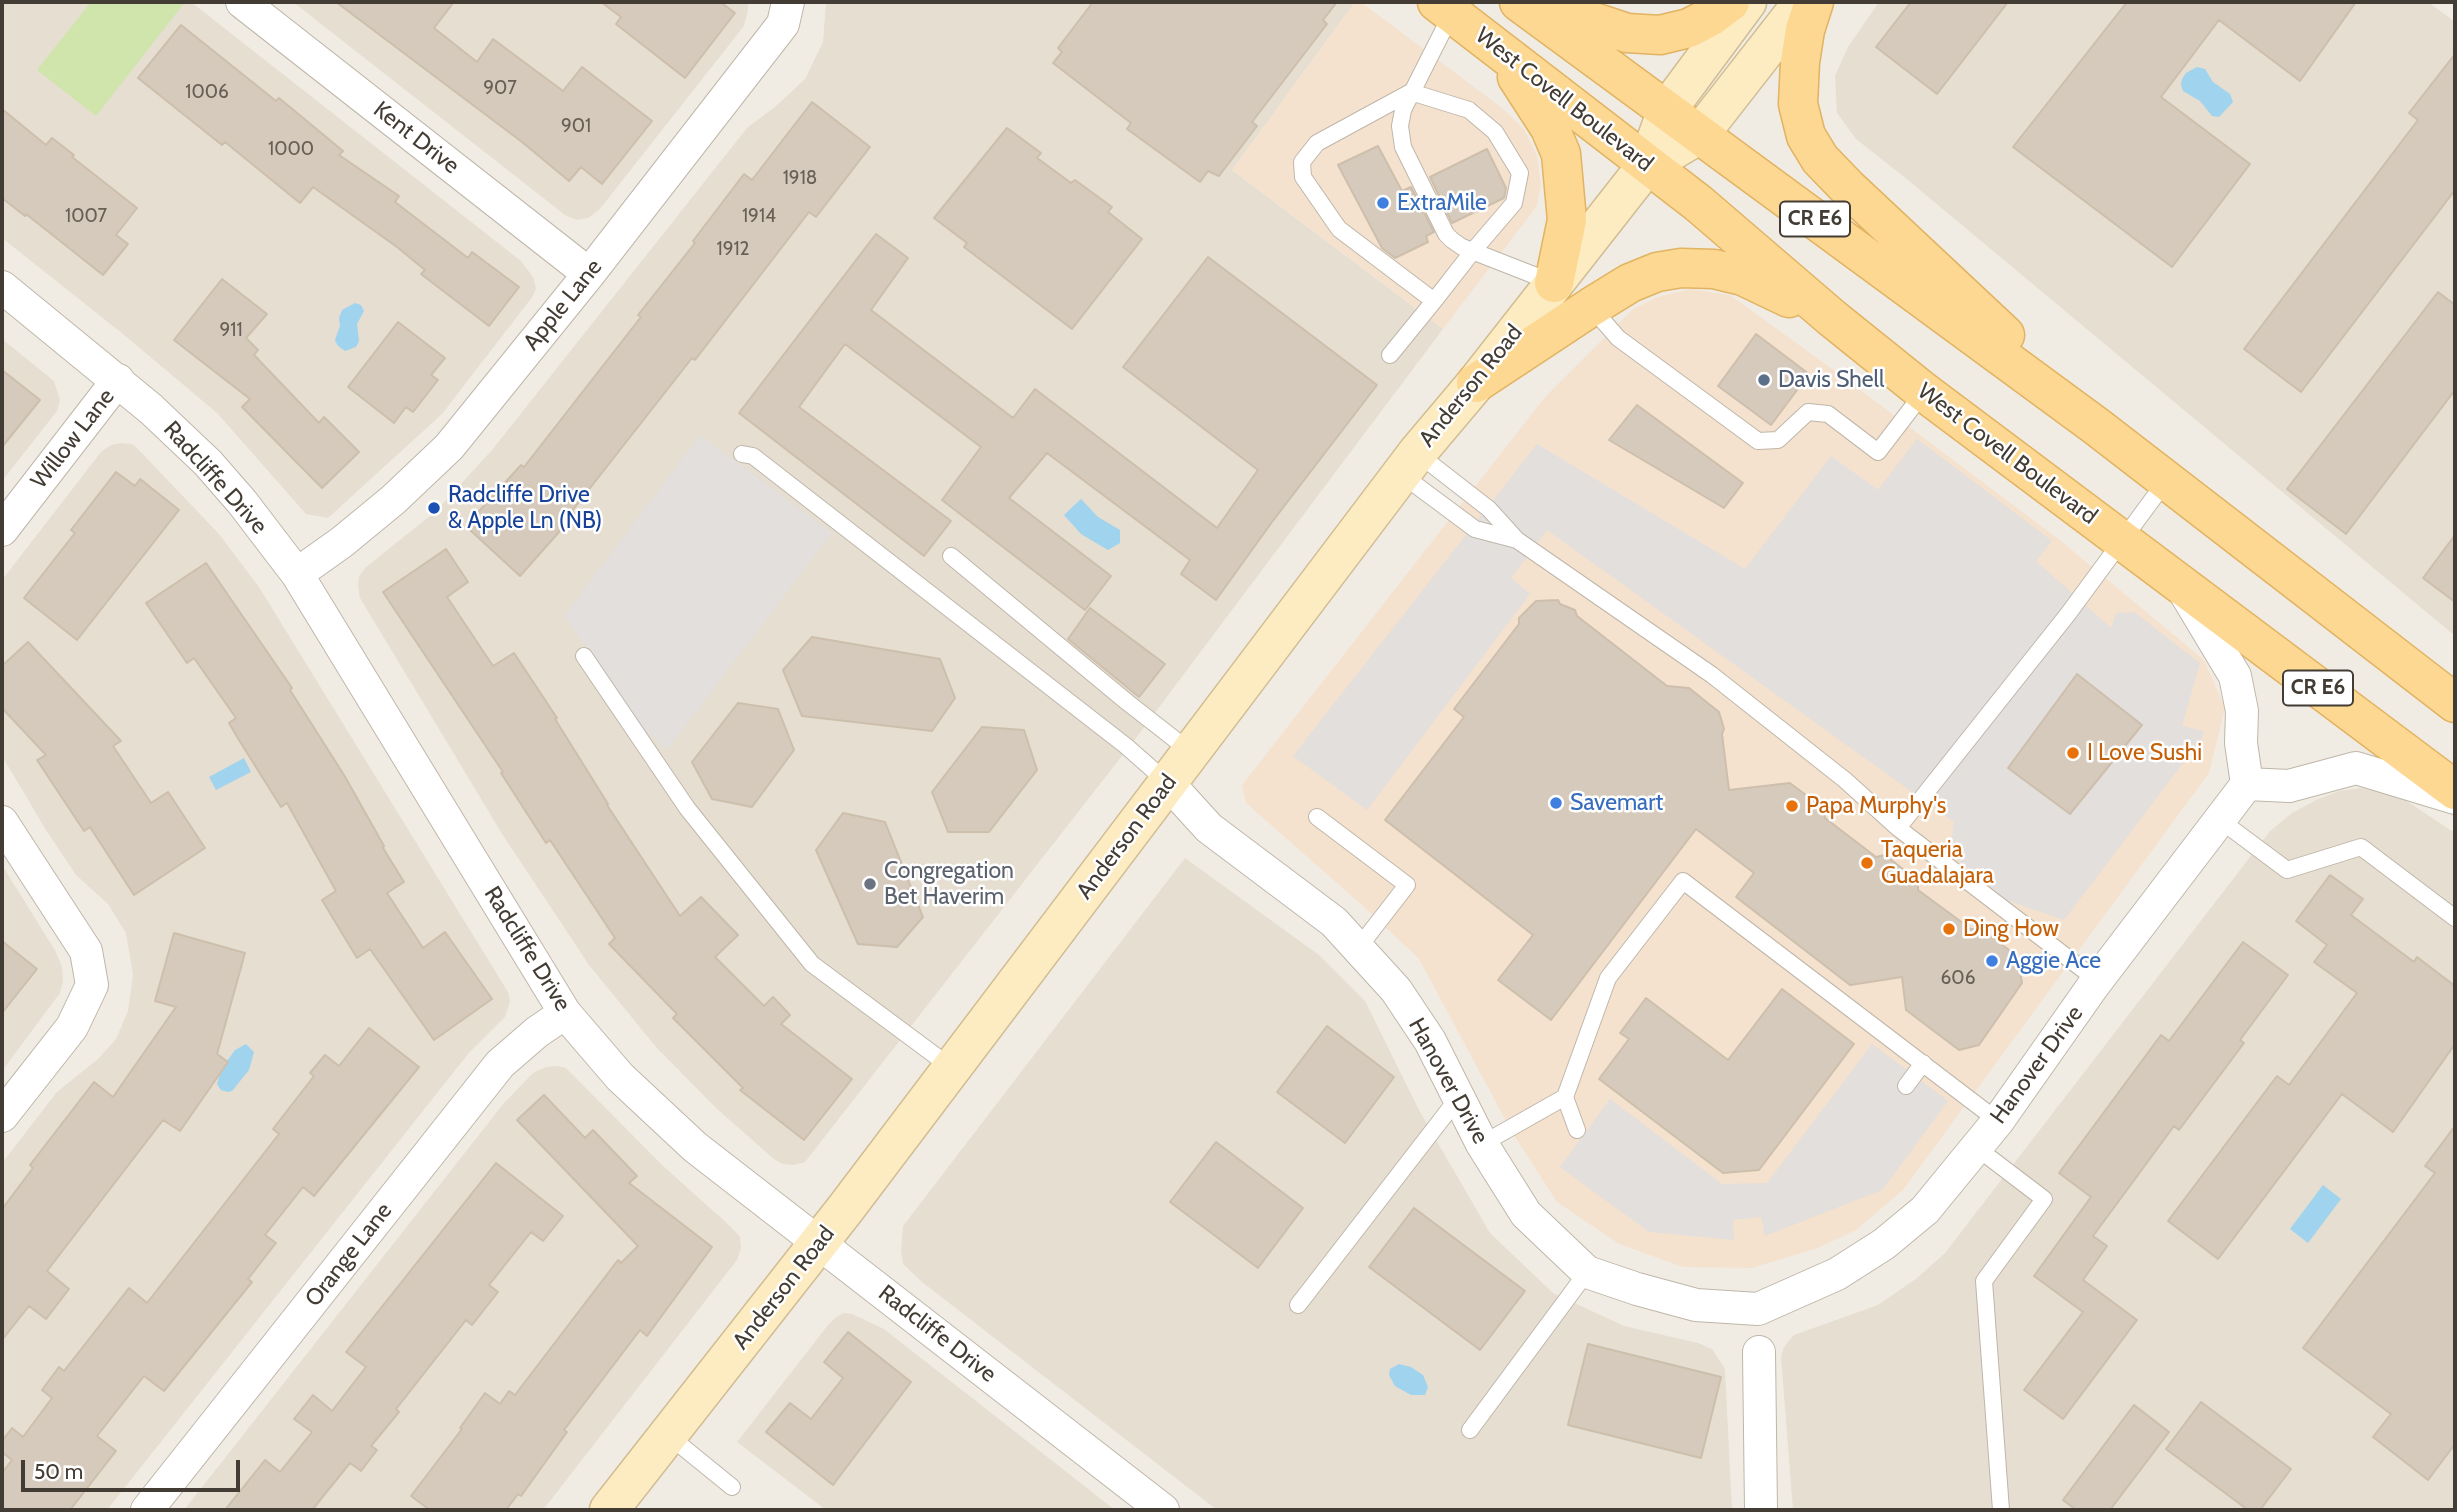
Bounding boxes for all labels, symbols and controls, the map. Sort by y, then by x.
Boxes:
street label: West Covell Boulevard [1470,22,1658,178]
house number: 907 [483,77,517,99]
house number: 1006 [185,81,229,103]
street label: Kent Drive [368,96,464,180]
house number: 901 [561,115,591,137]
house number: 1000 [268,138,314,160]
house number: 1918 [783,167,817,189]
place label: ExtraMile [1397,189,1487,217]
marker: ExtraMile [1375,195,1391,211]
road number: CR E6 [1780,202,1850,236]
house number: 1007 [65,205,107,227]
house number: 1914 [742,205,776,227]
house number: 1912 [716,238,750,260]
street label: Apple Lane [518,254,608,356]
house number: 911 [219,319,243,341]
street label: Anderson Road [1413,319,1529,453]
place label: Davis Shell [1778,366,1884,394]
marker: Davis Shell [1756,372,1772,388]
street label: West Covell Boulevard [1912,377,2102,531]
street label: Willow Lane [26,384,120,494]
street label: Radcliffe Drive [157,416,273,540]
place label: Radcliffe Drive & Apple Ln (NB) [448,481,602,535]
marker: Radcliffe Drive & Apple Ln (NB) [426,500,442,516]
road number: CR E6 [2283,670,2353,706]
place label: I Love Sushi [2087,739,2202,767]
marker: I Love Sushi [2065,745,2081,761]
street label: Anderson Road [1071,769,1183,905]
place label: Savemart [1570,789,1663,817]
place label: Papa Murphy's [1806,792,1946,820]
marker: Savemart [1548,795,1564,811]
marker: Papa Murphy's [1784,798,1800,814]
place label: Taqueria Guadalajara [1881,836,1994,890]
marker: Taqueria Guadalajara [1859,855,1875,871]
place label: Congregation Bet Haverim [884,857,1014,911]
marker: Congregation Bet Haverim [862,876,878,892]
street label: Radcliffe Drive [478,882,576,1016]
place label: Ding How [1963,915,2059,943]
marker: Ding How [1941,921,1957,937]
place label: Aggie Ace [2006,947,2101,975]
marker: Aggie Ace [1984,953,2000,969]
house number: 606 [1941,967,1975,989]
street label: Hanover Drive [1985,1001,2089,1129]
street label: Hanover Drive [1402,1013,1494,1149]
street label: Orange Lane [300,1198,398,1312]
street label: Anderson Road [727,1221,841,1355]
street label: Radcliffe Drive [873,1279,1001,1389]
scale bar [24,1446,243,1490]
text: 50 m [34,1459,83,1484]

